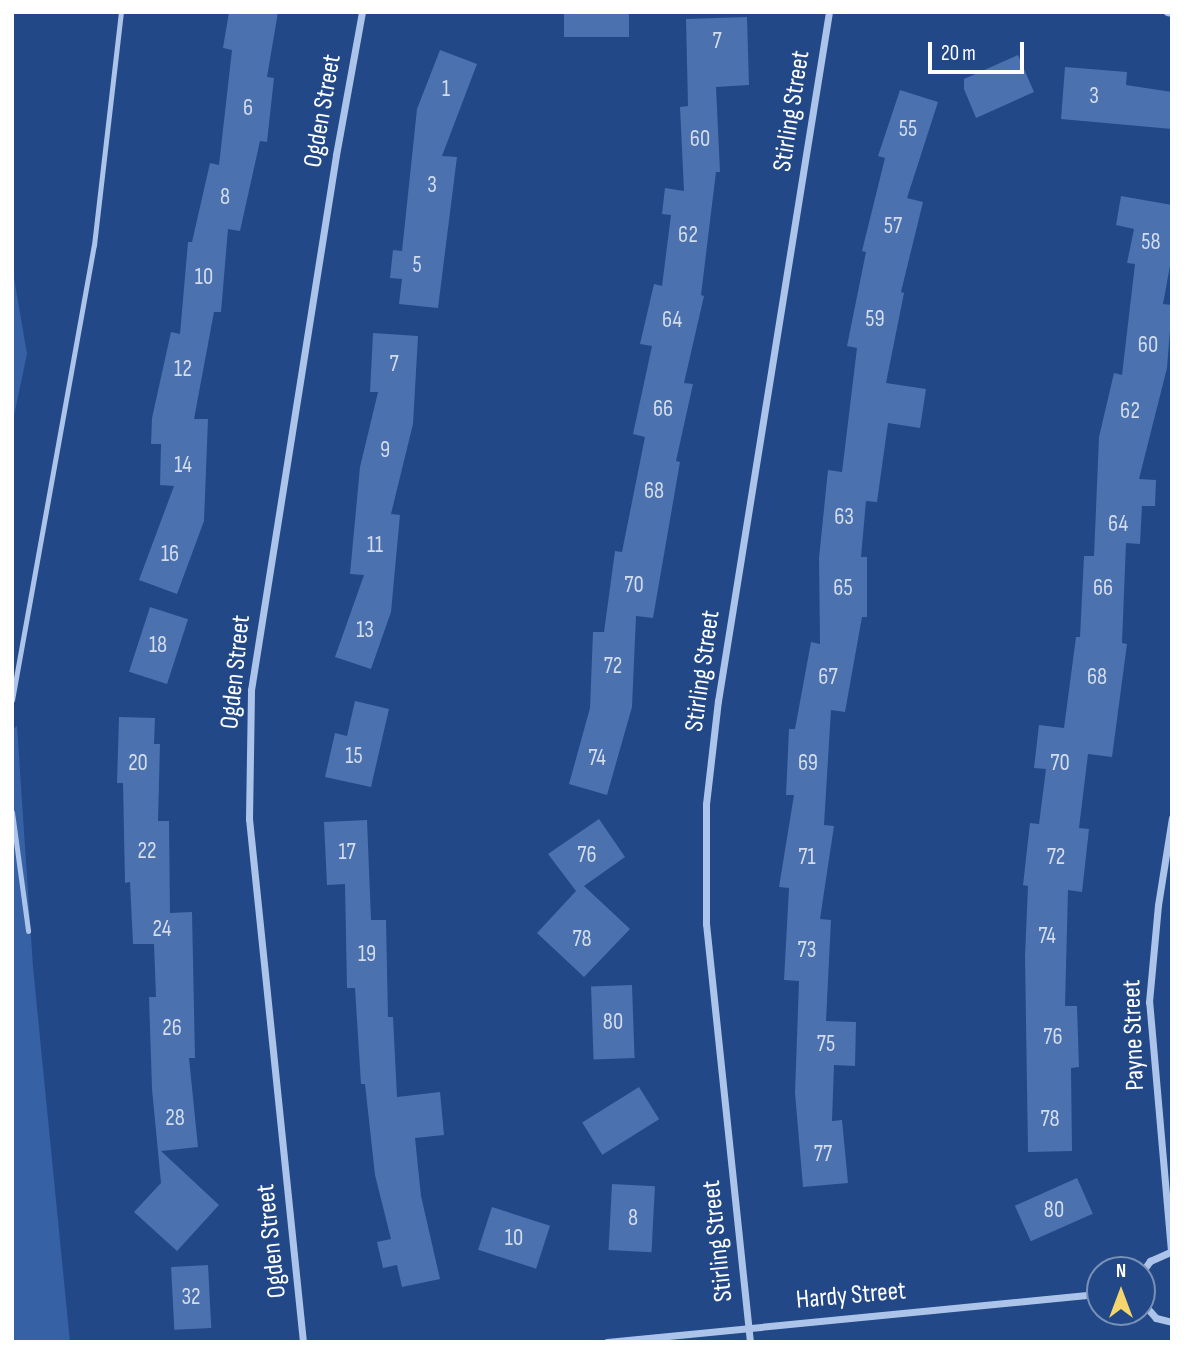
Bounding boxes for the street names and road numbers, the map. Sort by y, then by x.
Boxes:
street label: Stirling Street [767,48,817,174]
street label: Ogden Street [298,52,348,170]
street label: Stirling Street [679,608,727,734]
street label: Ogden Street [215,613,257,731]
street label: Payne Street [1116,979,1152,1091]
street label: Stirling Street [696,1179,740,1303]
street label: Ogden Street [251,1182,293,1300]
street label: Hardy Street [795,1276,907,1316]

